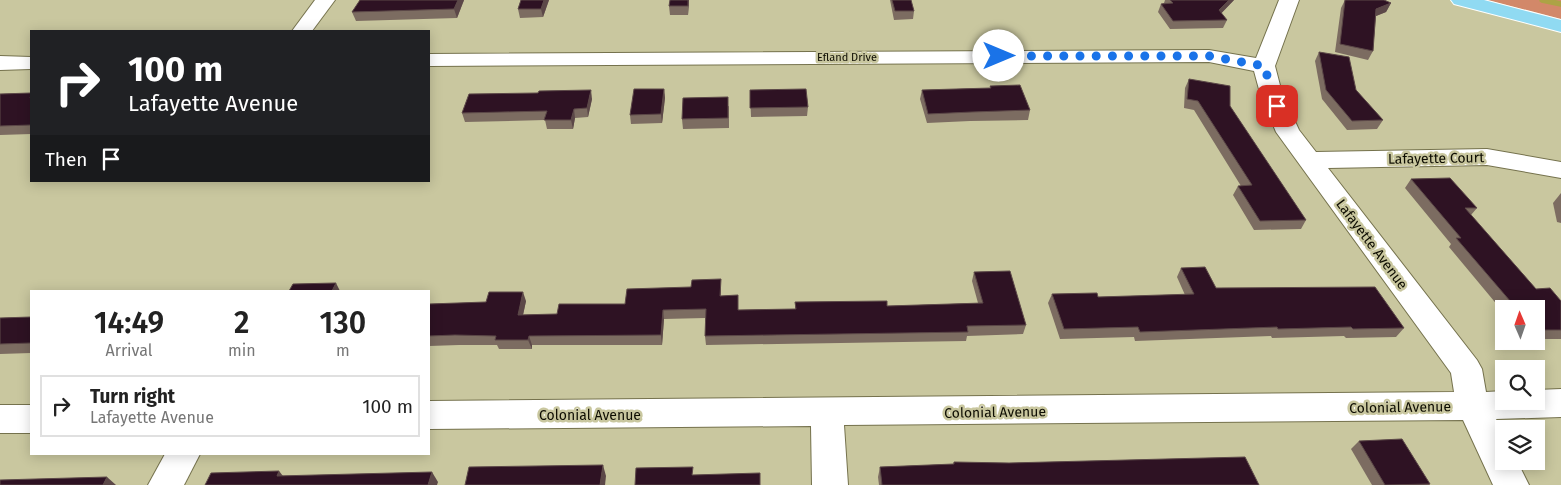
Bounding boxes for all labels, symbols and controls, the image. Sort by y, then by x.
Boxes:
position arrow [972,29,1024,81]
text: 100 m [128,48,223,90]
icon: right [45,50,110,115]
street label: Efland Drive [817,51,877,64]
pin [1256,85,1298,127]
text: Lafayette Avenue [128,90,298,117]
icon: arrive [1263,92,1291,120]
icon: arrive [97,145,125,173]
text: Then [45,148,87,171]
street label: Lafayette Court [1388,149,1485,168]
street label: Lafayette Avenue [1332,196,1411,293]
north arrow [1495,300,1545,350]
map controls [1495,300,1545,470]
text: 14:49 [94,305,164,341]
text: 2 [234,305,249,341]
text: 130 [320,305,366,341]
text: Arrival [106,341,152,360]
text: min [228,341,256,360]
text: m [336,341,350,360]
button: search [1495,360,1545,410]
text: Turn right [90,385,175,408]
icon: right [47,392,75,420]
text: 100 m [362,395,413,418]
street label: Colonial Avenue [1349,398,1451,417]
street label: Colonial Avenue [944,403,1046,422]
street label: Colonial Avenue [539,407,641,424]
text: Lafayette Avenue [90,408,214,427]
button: layers [1495,420,1545,470]

